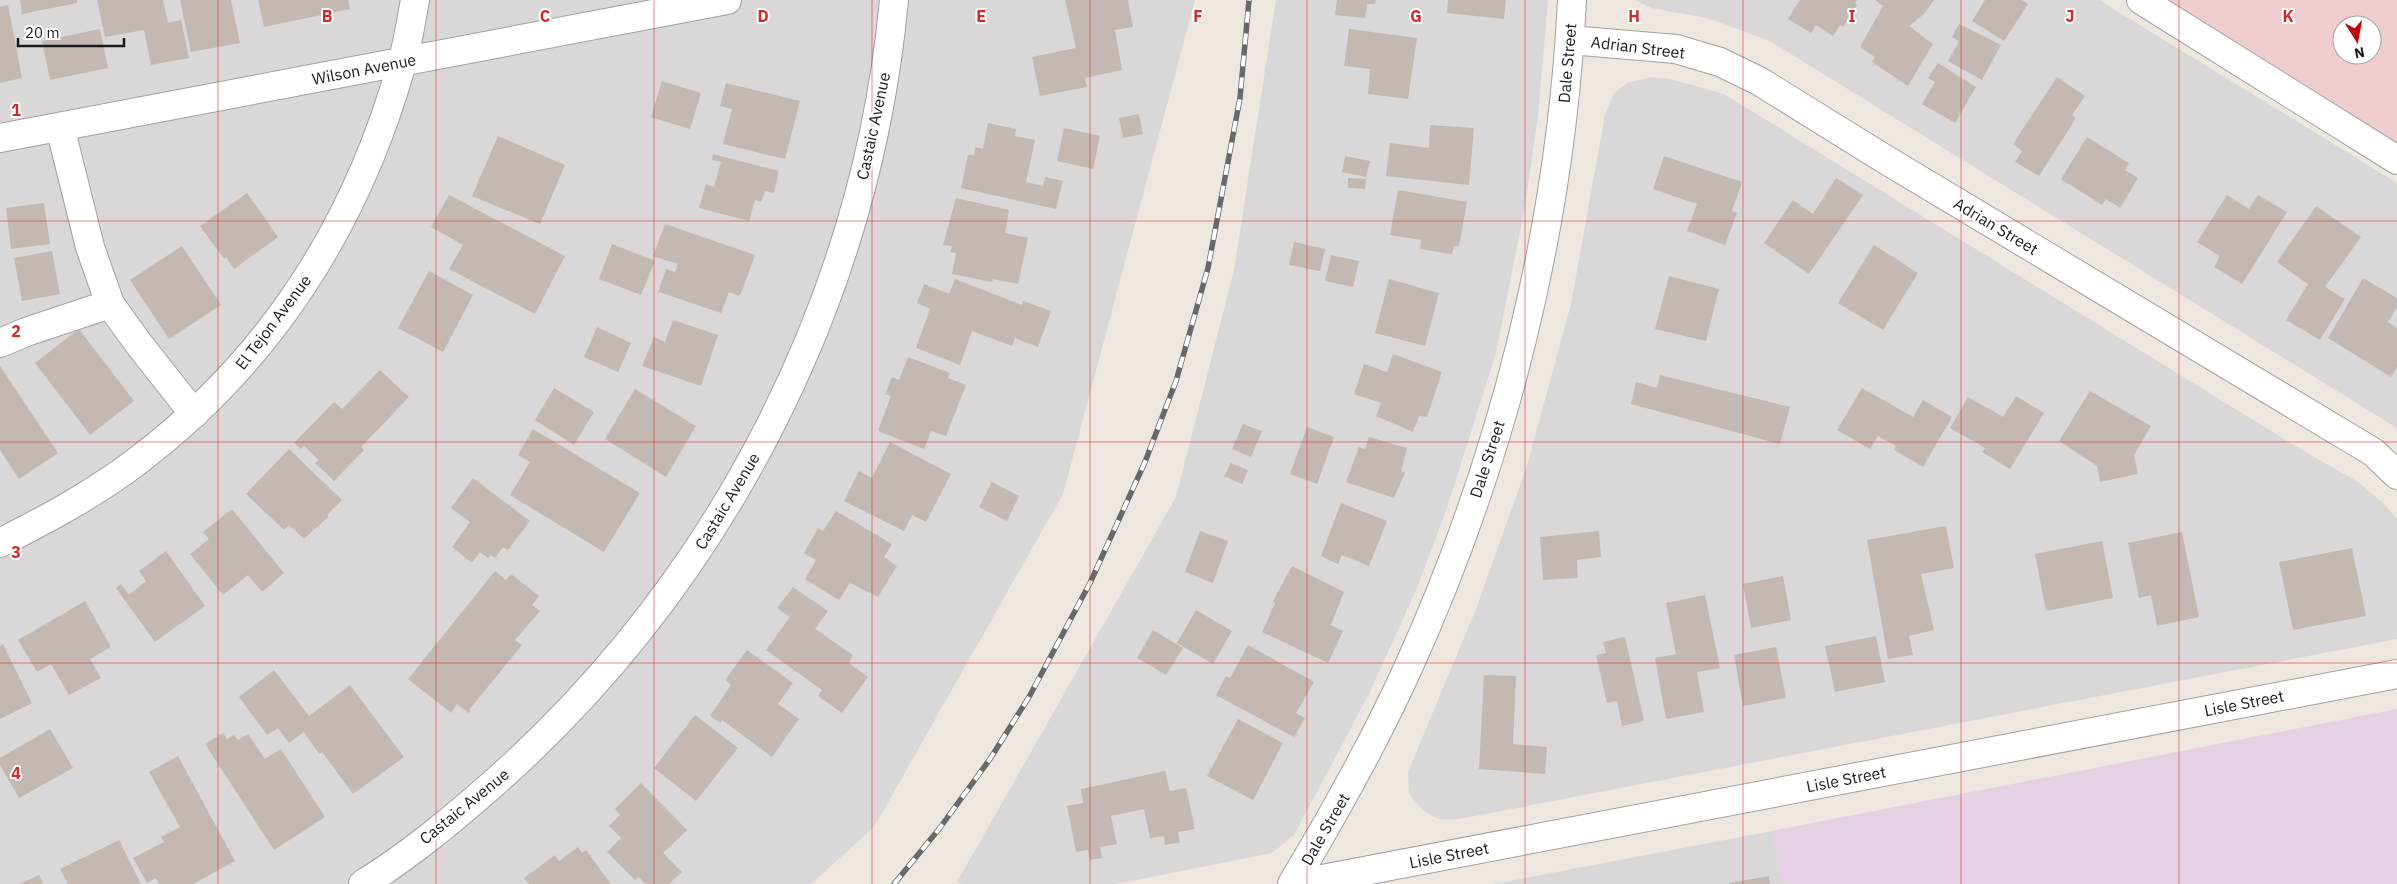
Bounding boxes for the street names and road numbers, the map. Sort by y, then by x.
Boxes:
street label: Dale Street [1554,22,1580,104]
street label: Adrian Street [1590,31,1686,63]
street label: Wilson Avenue [310,49,418,89]
street label: Castaic Avenue [852,70,894,182]
street label: Adrian Street [1950,193,2042,259]
street label: El Tejon Avenue [231,270,315,373]
street label: Dale Street [1465,418,1509,500]
street label: Castaic Avenue [690,449,764,553]
street label: Lisle Street [2203,685,2285,721]
street label: Lisle Street [1805,761,1887,797]
street label: Castaic Avenue [415,764,513,848]
street label: Dale Street [1296,789,1354,869]
street label: Lisle Street [1408,837,1490,873]

